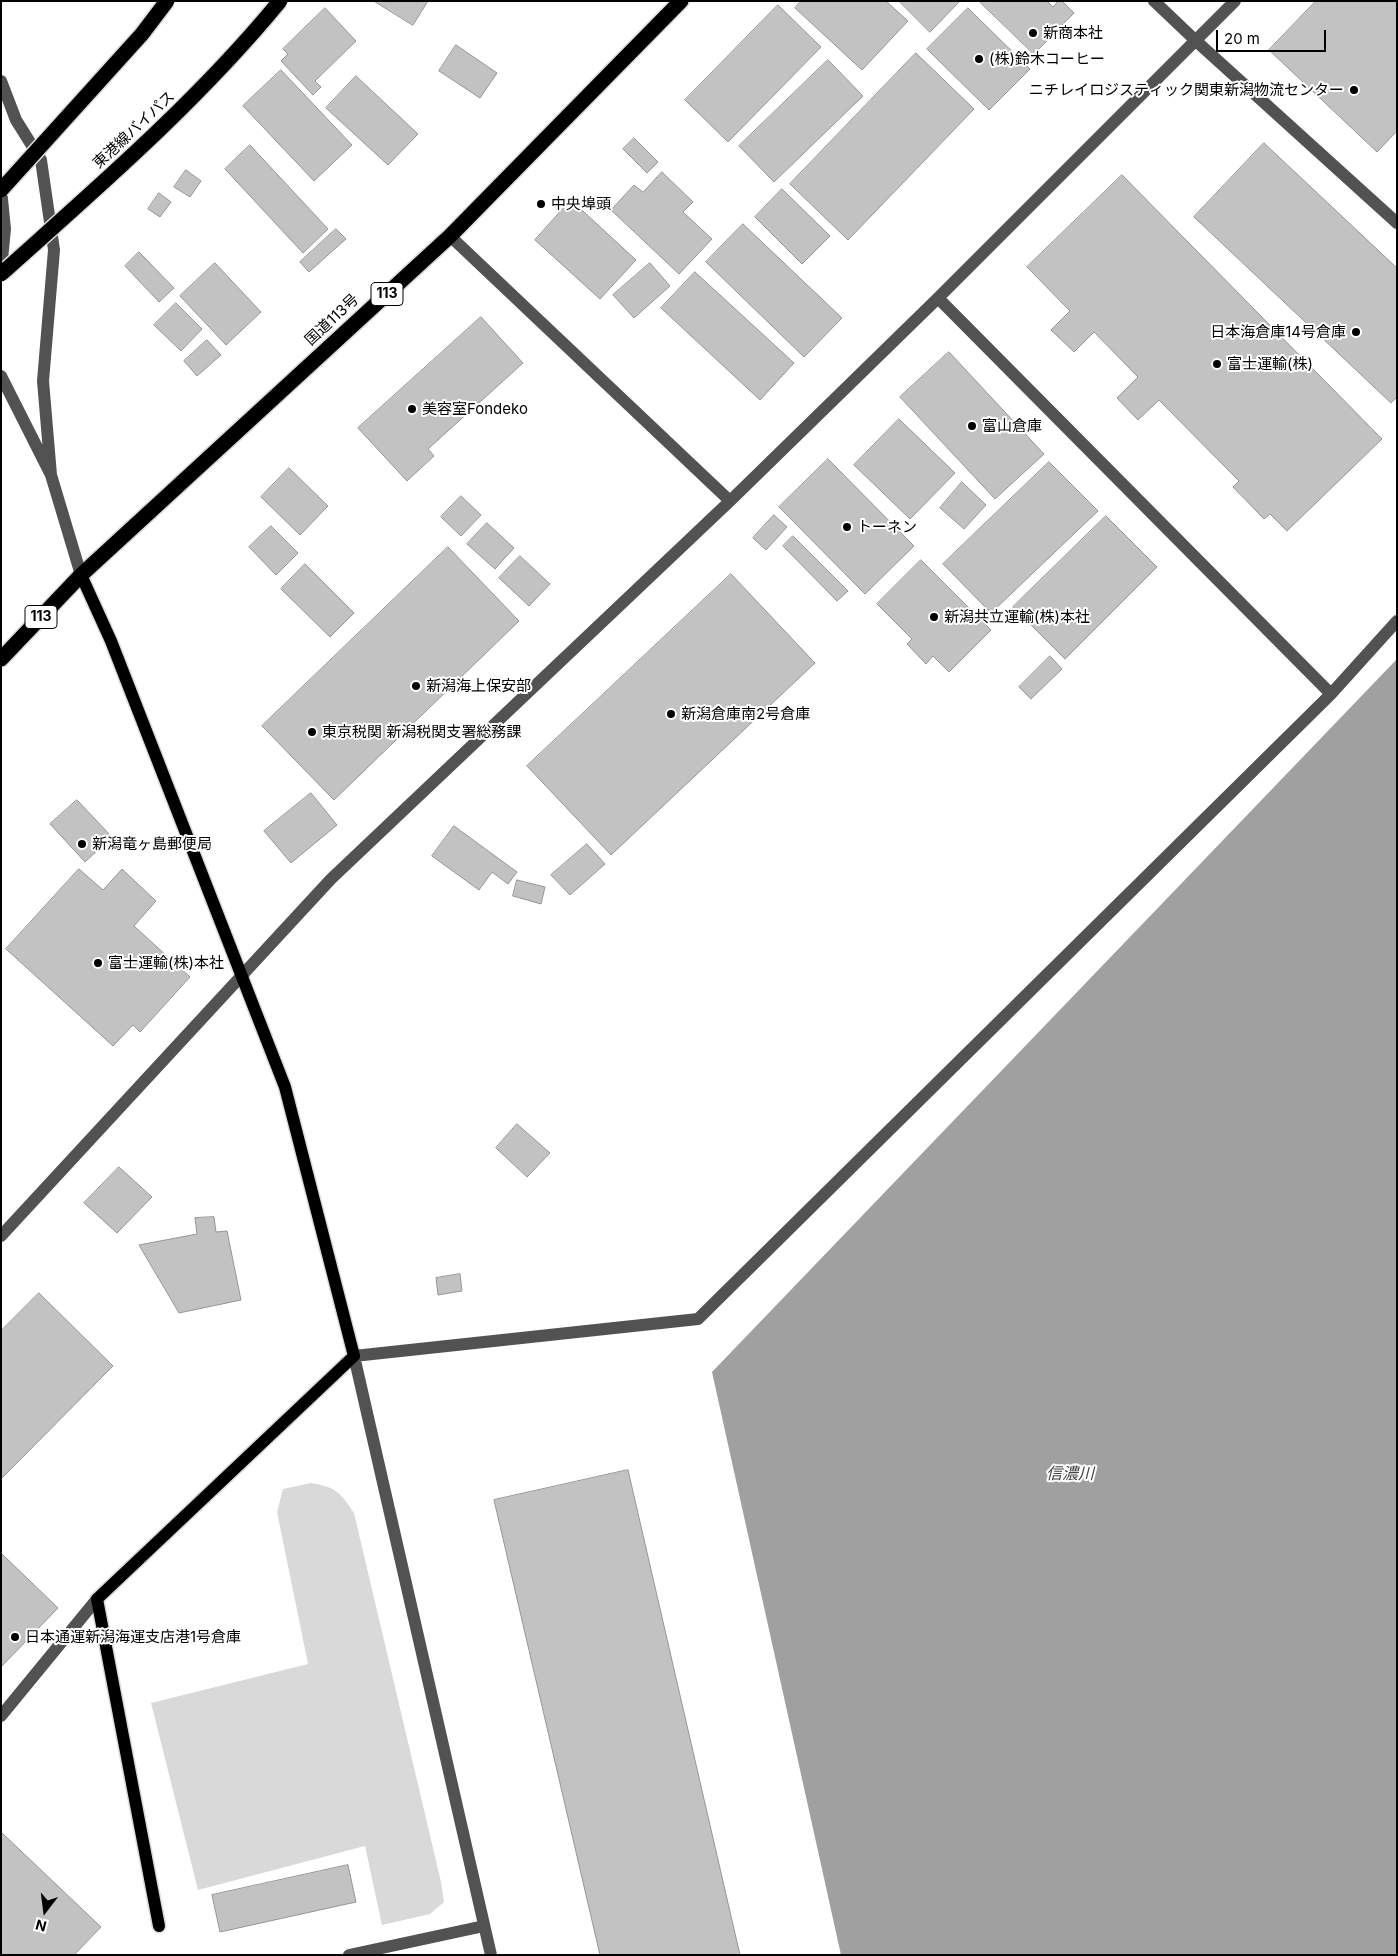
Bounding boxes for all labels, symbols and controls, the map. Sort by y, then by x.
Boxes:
scale bar [1218,20,1328,52]
place label: 新商本社 [1043,24,1103,42]
marker: 新商本社 [1027,27,1039,39]
text: 20 m [1224,29,1260,48]
place label: (株)鈴木コーヒー [989,50,1105,68]
marker: (株)鈴木コーヒー [973,53,985,65]
place label: ニチレイロジスティック関東新潟物流センター [1029,81,1344,99]
marker: ニチレイロジスティック関東新潟物流センター [1348,84,1360,96]
street label: 東港線バイパス [89,88,179,172]
place label: 中央埠頭 [551,195,611,213]
marker: 中央埠頭 [535,198,547,210]
road number: 113 [371,282,403,306]
street label: 国道113号 [302,291,362,349]
place label: 日本海倉庫14号倉庫 [1210,323,1346,341]
marker: 日本海倉庫14号倉庫 [1350,326,1362,338]
place label: 富士運輸(株) [1227,355,1313,373]
marker: 富士運輸(株) [1211,358,1223,370]
place label: 美容室Fondeko [422,400,528,418]
marker: 美容室Fondeko [406,403,418,415]
place label: 富山倉庫 [982,417,1042,435]
marker: 富山倉庫 [966,420,978,432]
place label: トーネン [857,518,917,536]
marker: トーネン [841,521,853,533]
road number: 113 [25,606,57,628]
place label: 新潟共立運輸(株)本社 [944,608,1090,626]
marker: 新潟共立運輸(株)本社 [928,611,940,623]
place label: 新潟海上保安部 [426,677,531,695]
marker: 新潟海上保安部 [410,680,422,692]
place label: 新潟倉庫南2号倉庫 [681,705,810,723]
marker: 新潟倉庫南2号倉庫 [665,708,677,720]
place label: 東京税関 新潟税関支署総務課 [322,723,521,741]
marker: 東京税関 新潟税関支署総務課 [306,726,318,738]
place label: 新潟竜ヶ島郵便局 [92,835,212,853]
marker: 新潟竜ヶ島郵便局 [76,838,88,850]
place label: 富士運輸(株)本社 [108,954,224,972]
marker: 富士運輸(株)本社 [92,957,104,969]
water label: 信濃川 [1046,1464,1094,1484]
place label: 日本通運新潟海運支店港1号倉庫 [25,1628,241,1646]
marker: 日本通運新潟海運支店港1号倉庫 [9,1631,21,1643]
north arrow [20,1886,70,1936]
text: N [34,1916,48,1936]

